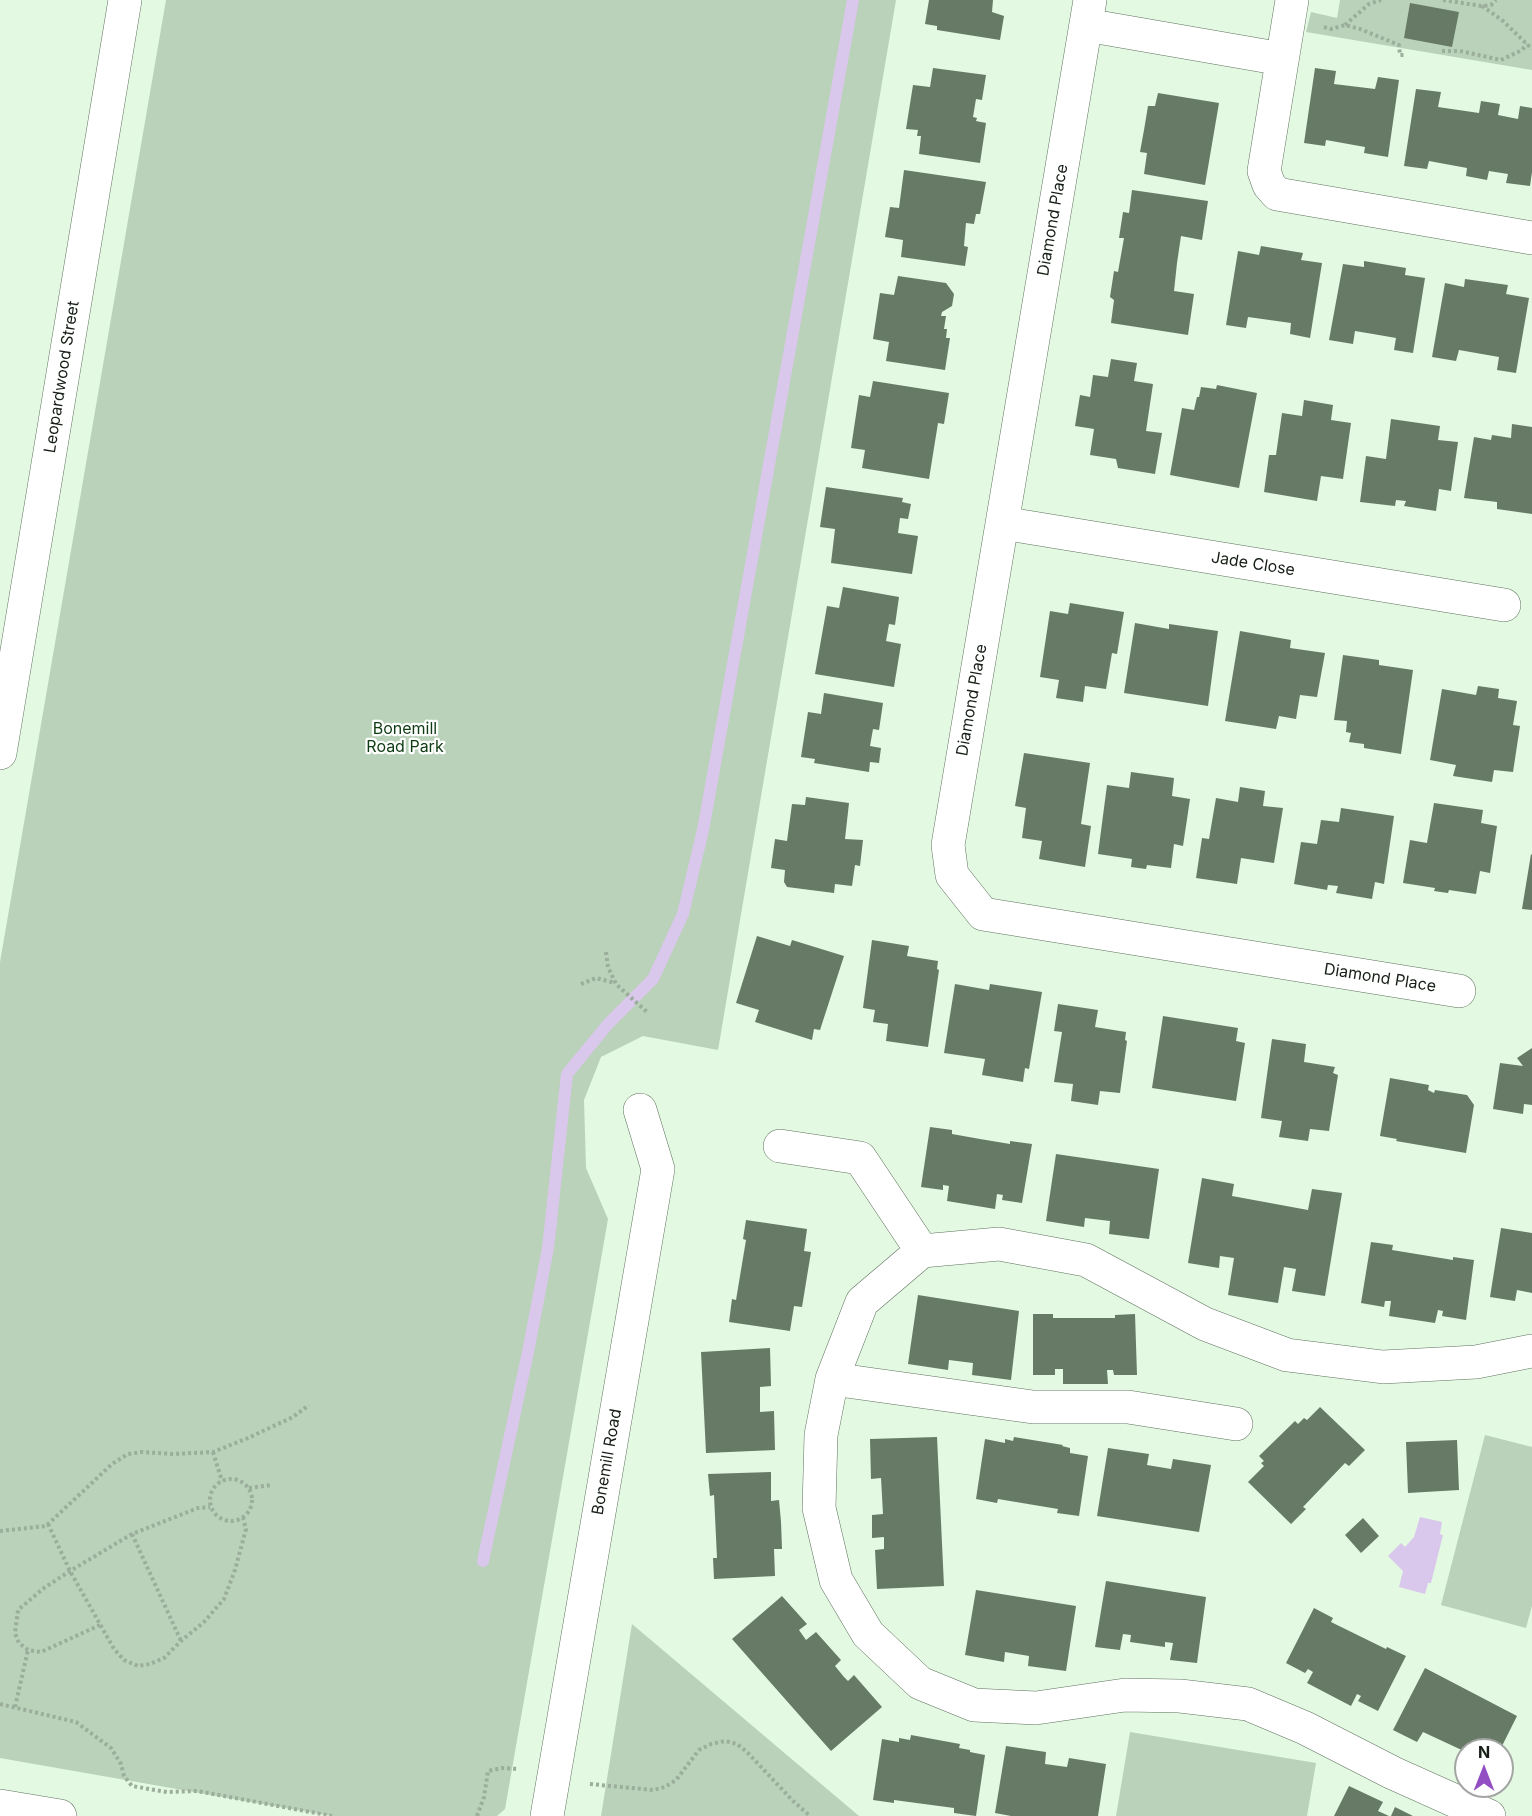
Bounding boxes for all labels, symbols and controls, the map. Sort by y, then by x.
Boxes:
street label: Diamond Place [1034,163,1072,277]
street label: Leopardwood Street [40,299,84,455]
street label: Jade Close [1210,548,1296,580]
street label: Diamond Place [953,643,991,757]
park label: Bonemill Road Park [366,719,444,757]
street label: Diamond Place [1323,960,1437,996]
street label: Bonemill Road [588,1407,626,1517]
north arrow [1454,1738,1514,1798]
text: N [1478,1742,1490,1762]

